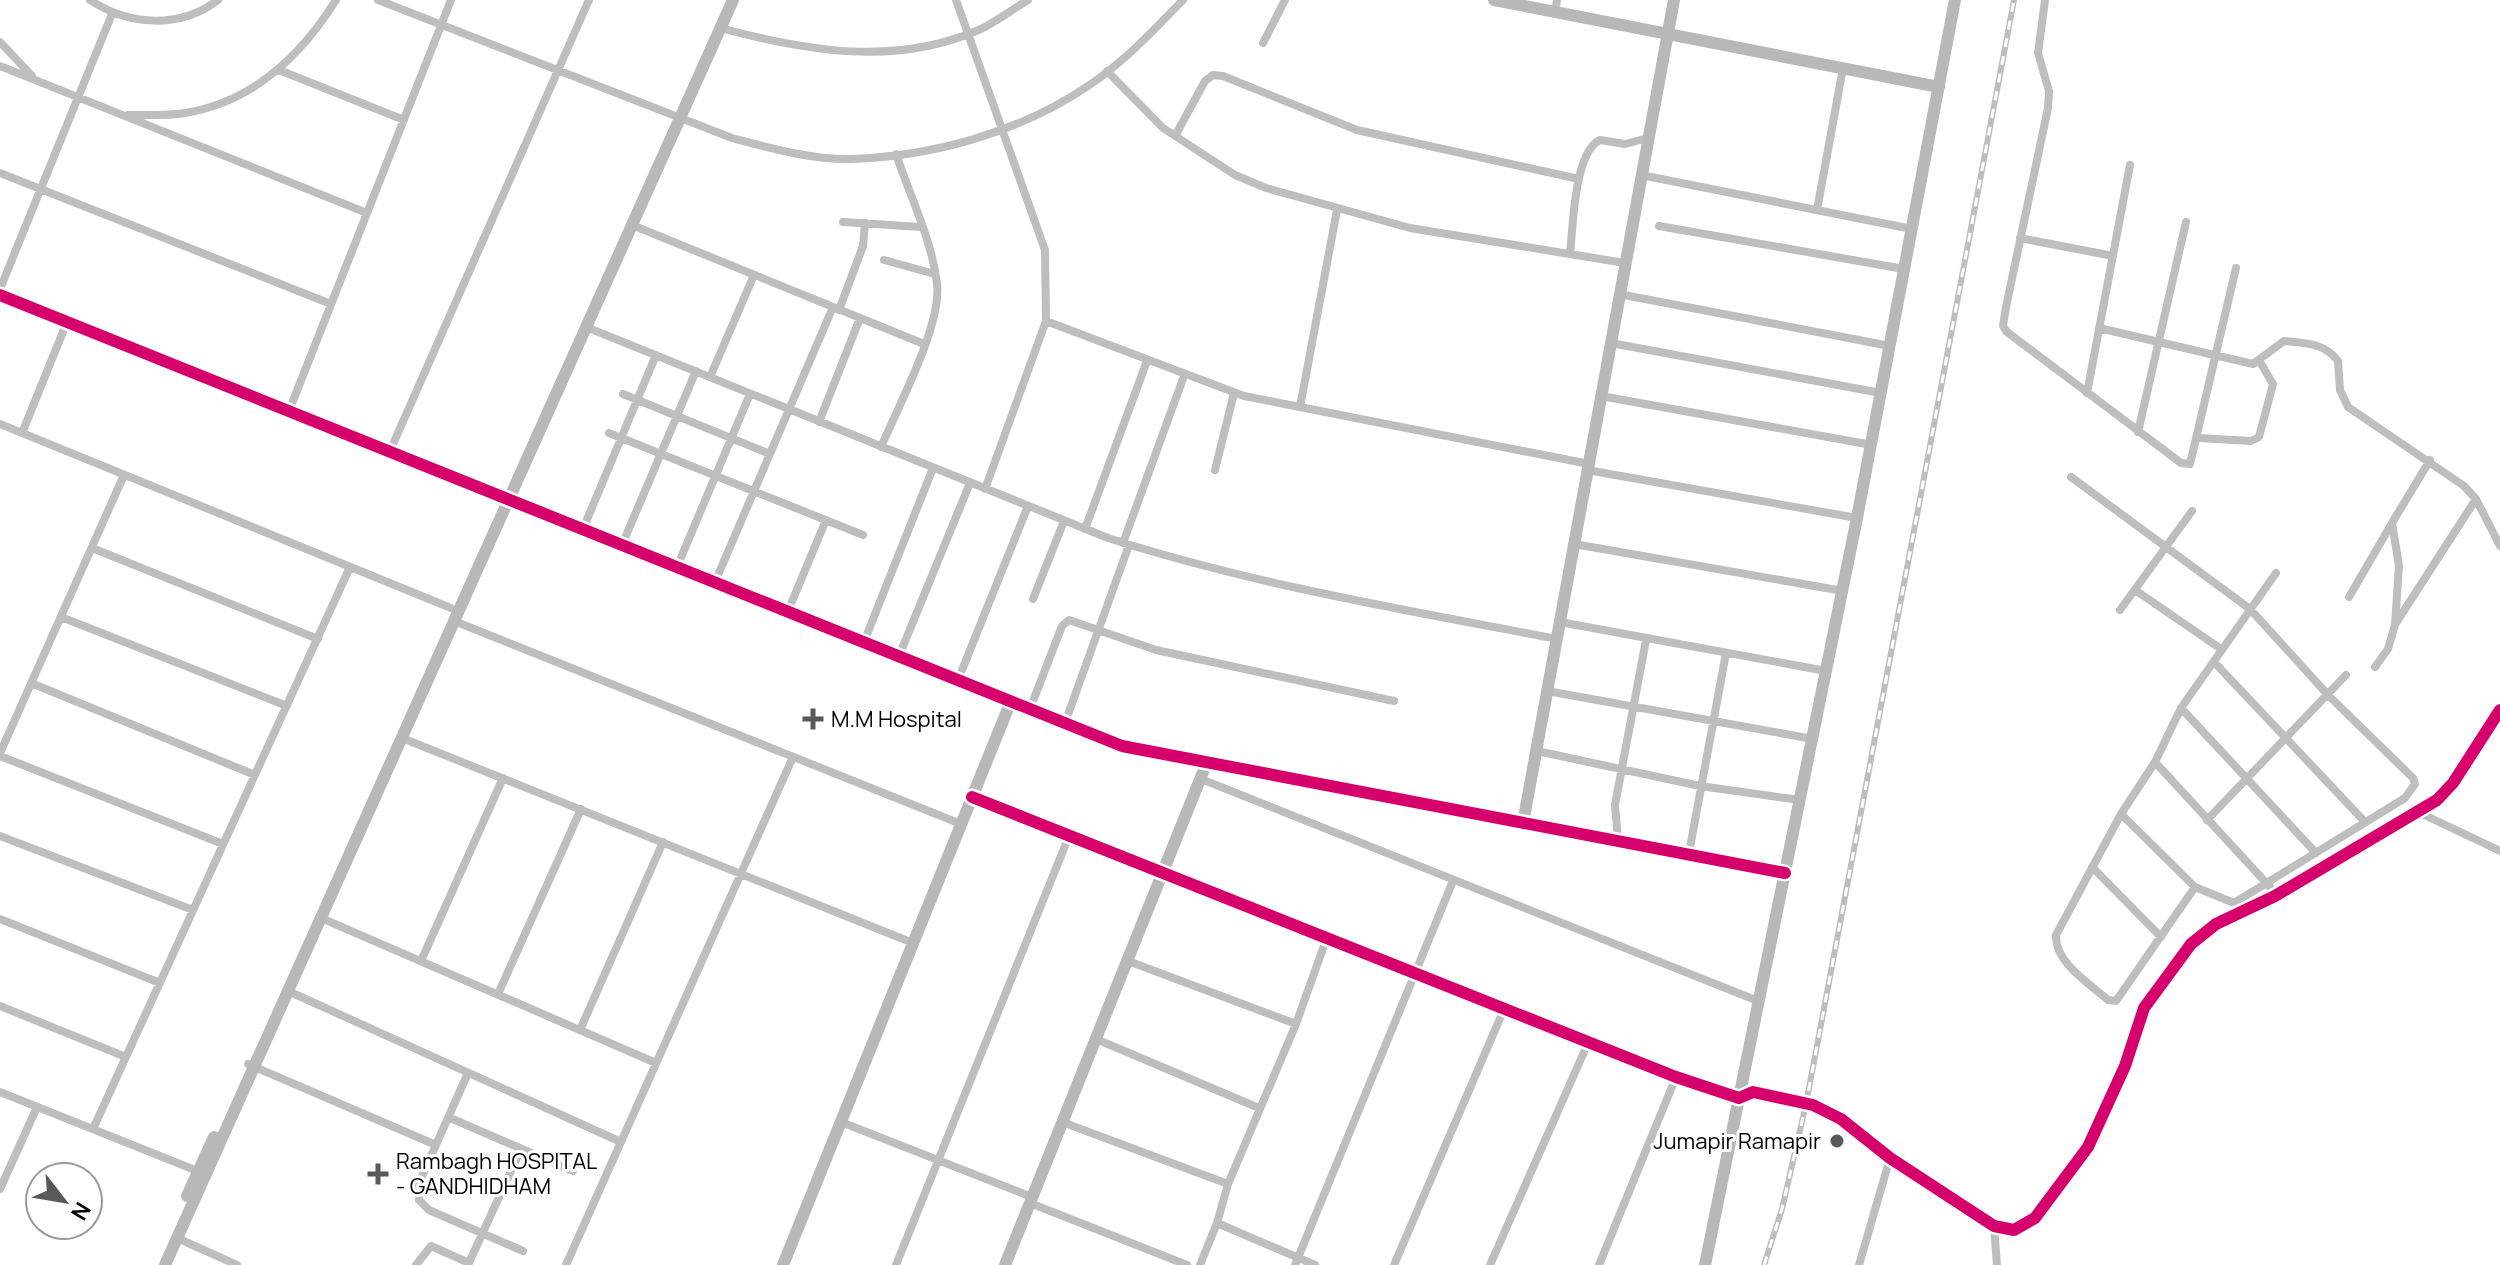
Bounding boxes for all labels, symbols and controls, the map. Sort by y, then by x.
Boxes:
place label: M.M Hospital [831,704,962,734]
marker: M.M Hospital [802,708,824,730]
place label: Jumapir Ramapir [1653,1126,1821,1156]
marker: Jumapir Ramapir [1828,1132,1846,1150]
place label: Rambagh HOSPITAL - GANDHIDHAM [396,1146,597,1201]
north arrow [24,1161,104,1241]
marker: Rambagh HOSPITAL - GANDHIDHAM [367,1163,389,1185]
text: N [64,1197,98,1226]

